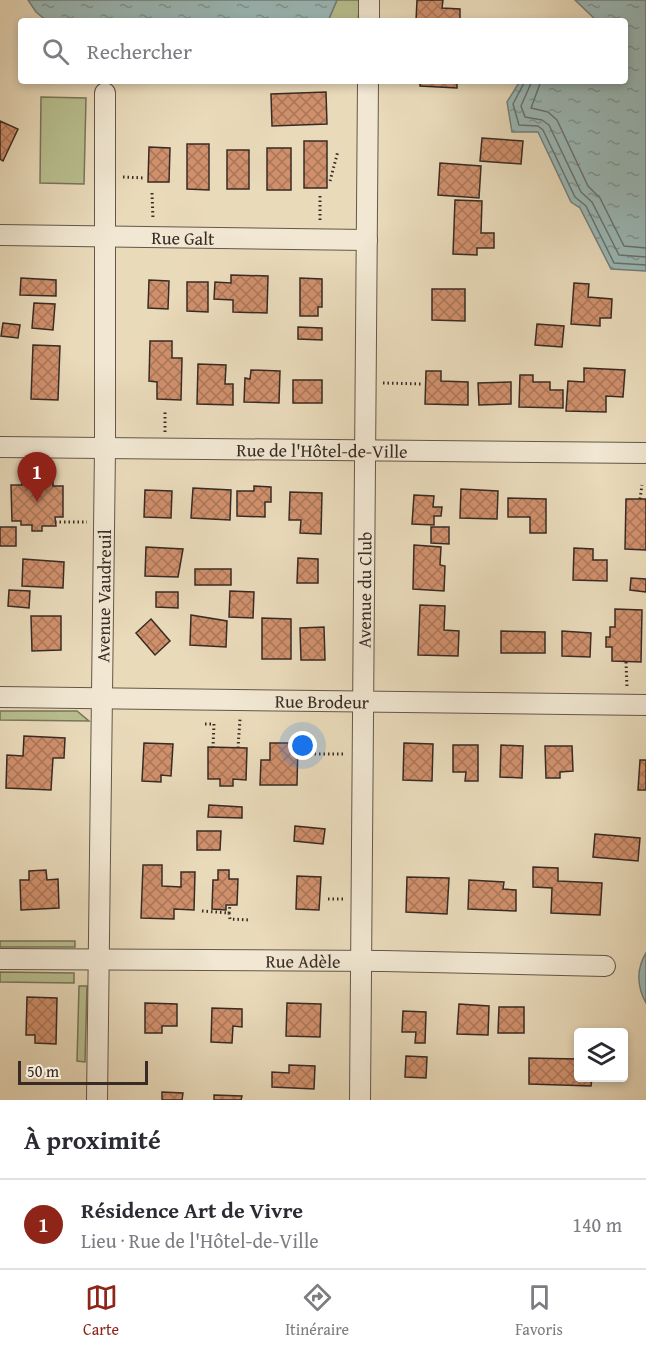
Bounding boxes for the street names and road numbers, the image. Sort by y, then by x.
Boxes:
street label: Rue Galt [151,224,215,251]
street label: Rue de l'Hôtel-de-Ville [236,436,408,464]
street label: Avenue Vaudreuil [89,529,118,663]
street label: Avenue du Club [350,532,378,648]
street label: Rue Brodeur [275,687,370,715]
street label: Rue Adèle [265,947,341,974]

